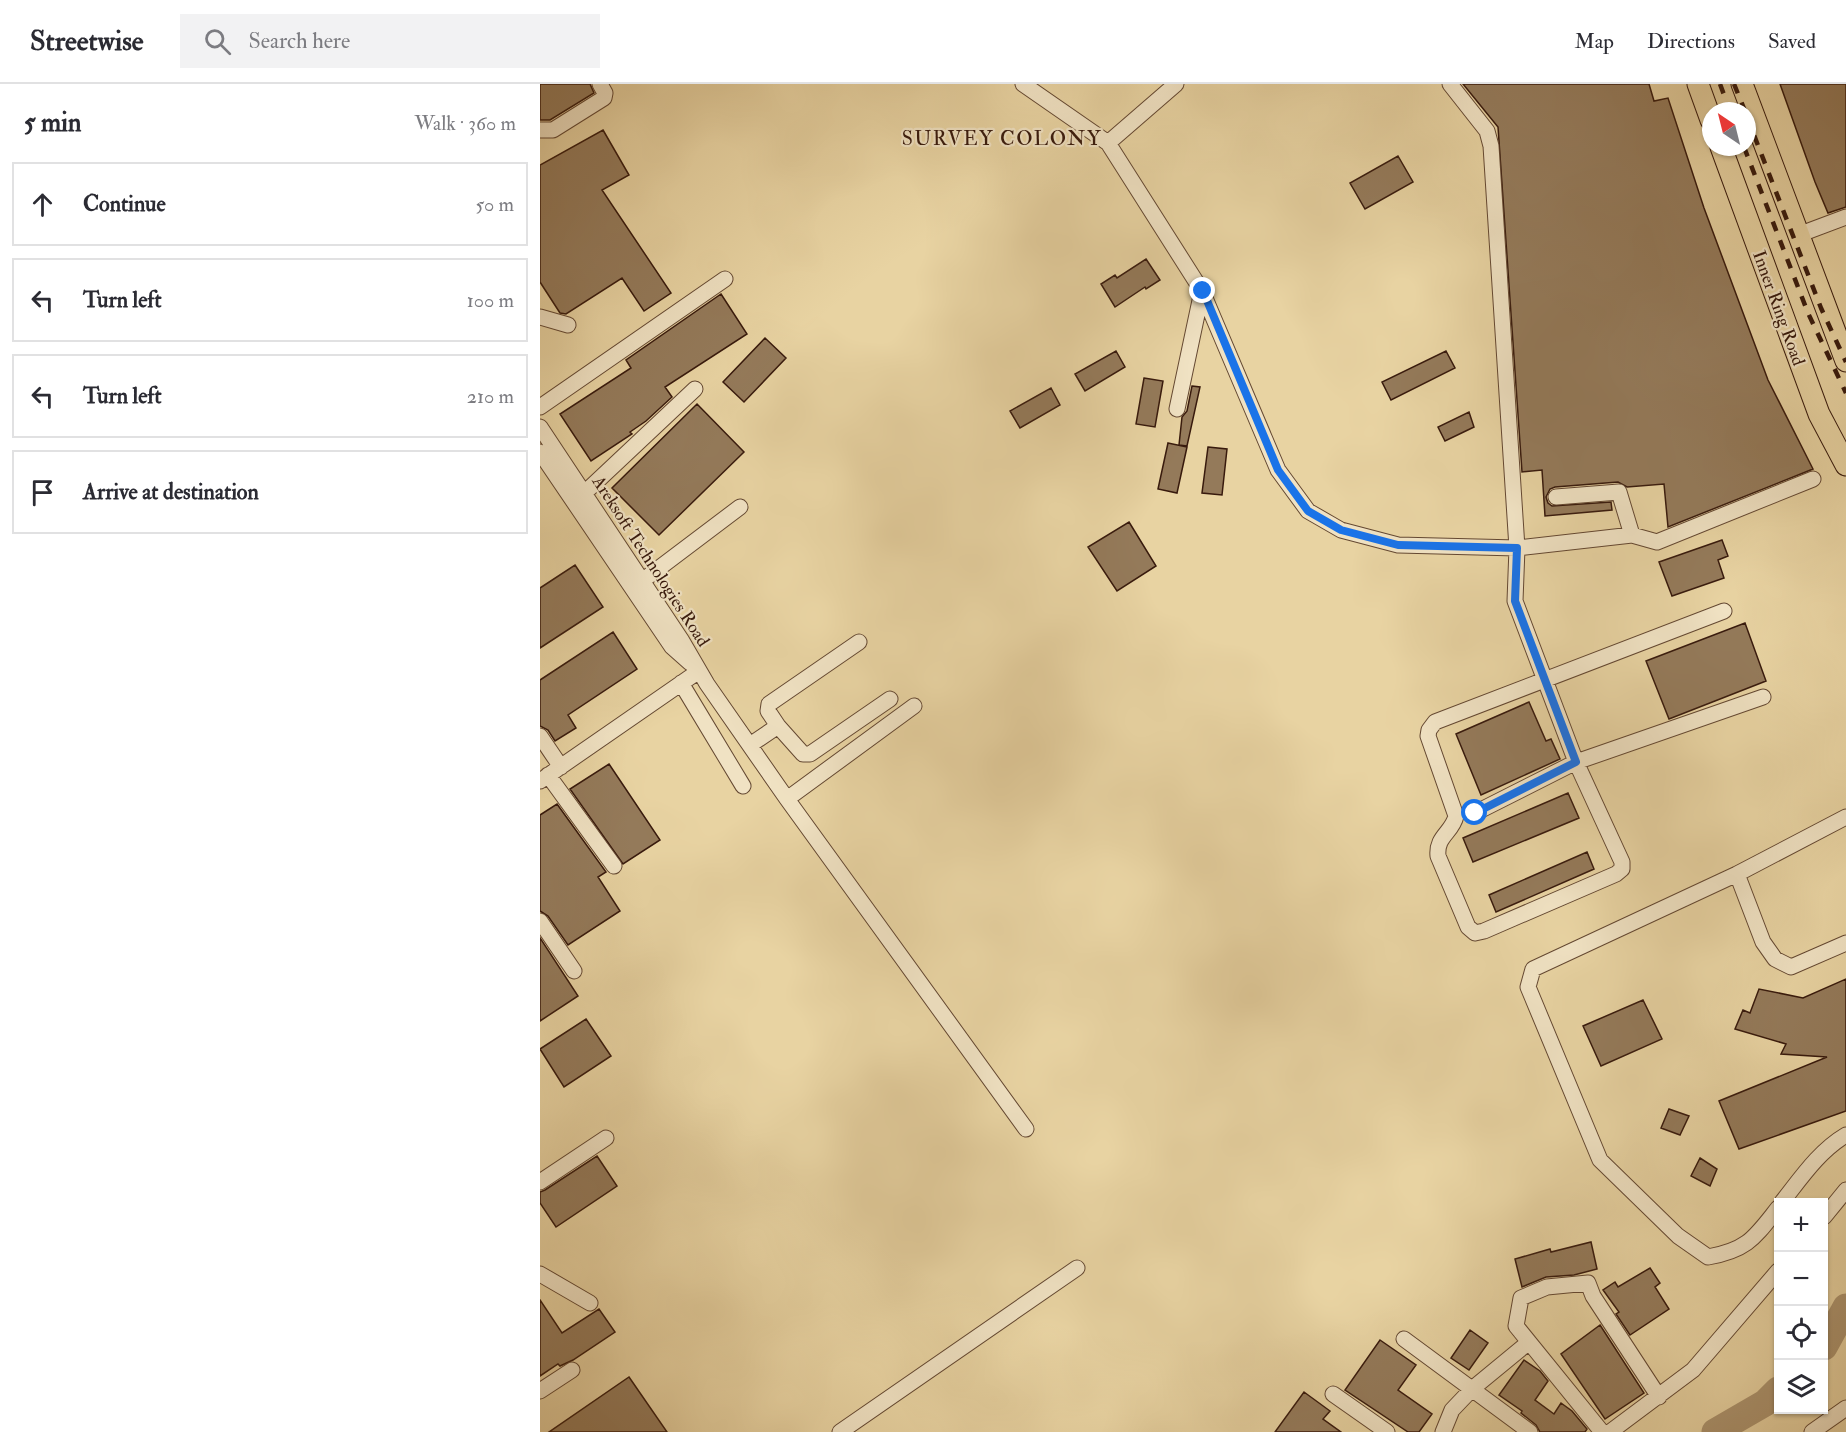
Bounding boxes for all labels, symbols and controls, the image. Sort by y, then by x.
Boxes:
search box [180,14,600,68]
text: Streetwise [30,24,144,59]
icon: search [201,25,234,58]
text: Search here [249,27,350,55]
text: Map [1574,28,1614,55]
text: Directions [1647,28,1735,55]
text: Saved [1768,28,1816,55]
north arrow [1702,102,1756,156]
text: 5 min [24,107,81,139]
text: Walk · 360 m [414,111,516,136]
district label: SURVEY COLONY [902,126,1102,151]
icon: ahead [26,188,59,221]
text: Continue [83,190,166,218]
text: 50 m [475,192,514,217]
street label: Inner Ring Road [1747,247,1810,369]
route end [1189,277,1215,303]
icon: left [26,284,59,317]
text: Turn left [83,286,162,314]
text: 100 m [467,288,514,313]
icon: left [26,380,59,413]
text: Turn left [83,382,162,410]
text: 210 m [467,384,514,409]
street label: Areksoft Technologies Road [586,471,715,651]
icon: arrive [26,476,59,509]
text: Arrive at destination [83,478,259,506]
route start [1461,799,1487,825]
map controls [1774,1198,1828,1414]
button: + [1774,1198,1828,1252]
button: − [1774,1252,1828,1306]
button: locate [1774,1306,1828,1360]
button: layers [1774,1360,1828,1414]

